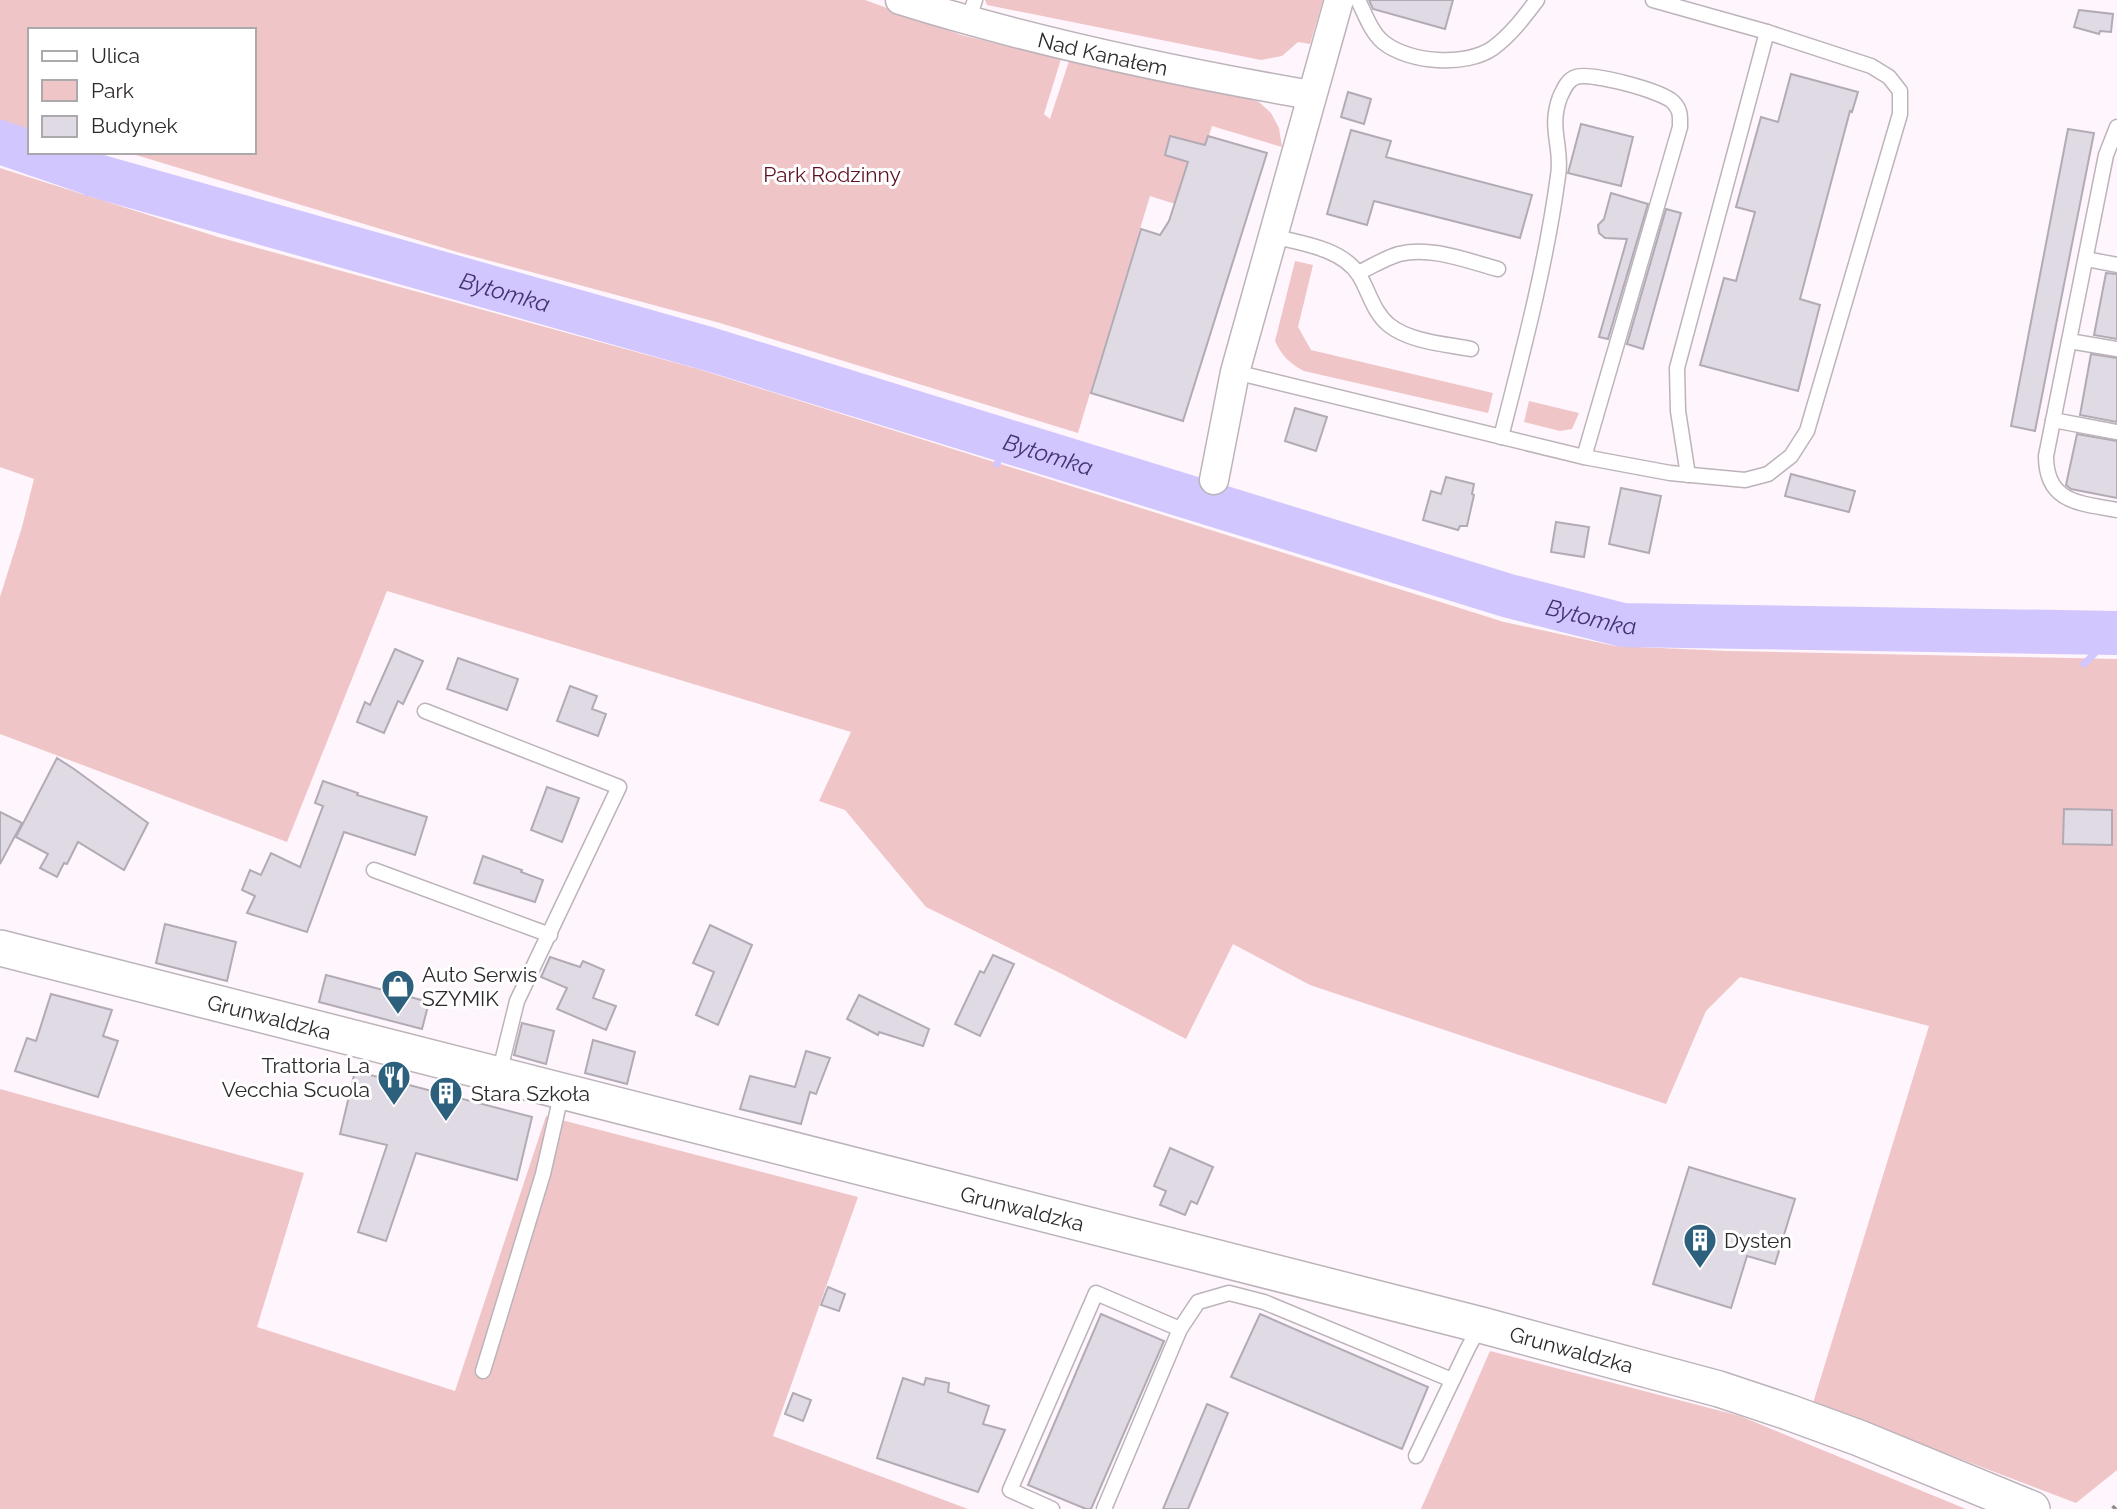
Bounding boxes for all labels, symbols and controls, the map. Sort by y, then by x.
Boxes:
street label: Nad Kanałem [1035,27,1170,80]
legend [28,28,256,154]
text: Ulica [91,43,140,68]
text: Park [91,78,134,103]
text: Budynek [91,113,178,138]
park label: Park Rodzinny [763,162,901,187]
water label: Bytomka [457,266,554,317]
water label: Bytomka [1000,427,1097,480]
water label: Bytomka [1543,592,1637,639]
place label: Auto Serwis SZYMIK [422,962,537,1011]
shop icon: Auto Serwis SZYMIK [379,967,417,1016]
street label: Grunwaldzka [205,989,334,1044]
place label: Trattoria La Vecchia Scuola [222,1053,370,1102]
restaurant icon: Trattoria La Vecchia Scuola [375,1058,413,1107]
building icon: Stara Szkoła [427,1074,465,1123]
place label: Stara Szkoła [471,1081,590,1106]
street label: Grunwaldzka [958,1180,1087,1236]
building icon: Dysten [1681,1221,1719,1270]
place label: Dysten [1724,1228,1792,1253]
street label: Grunwaldzka [1507,1321,1636,1378]

